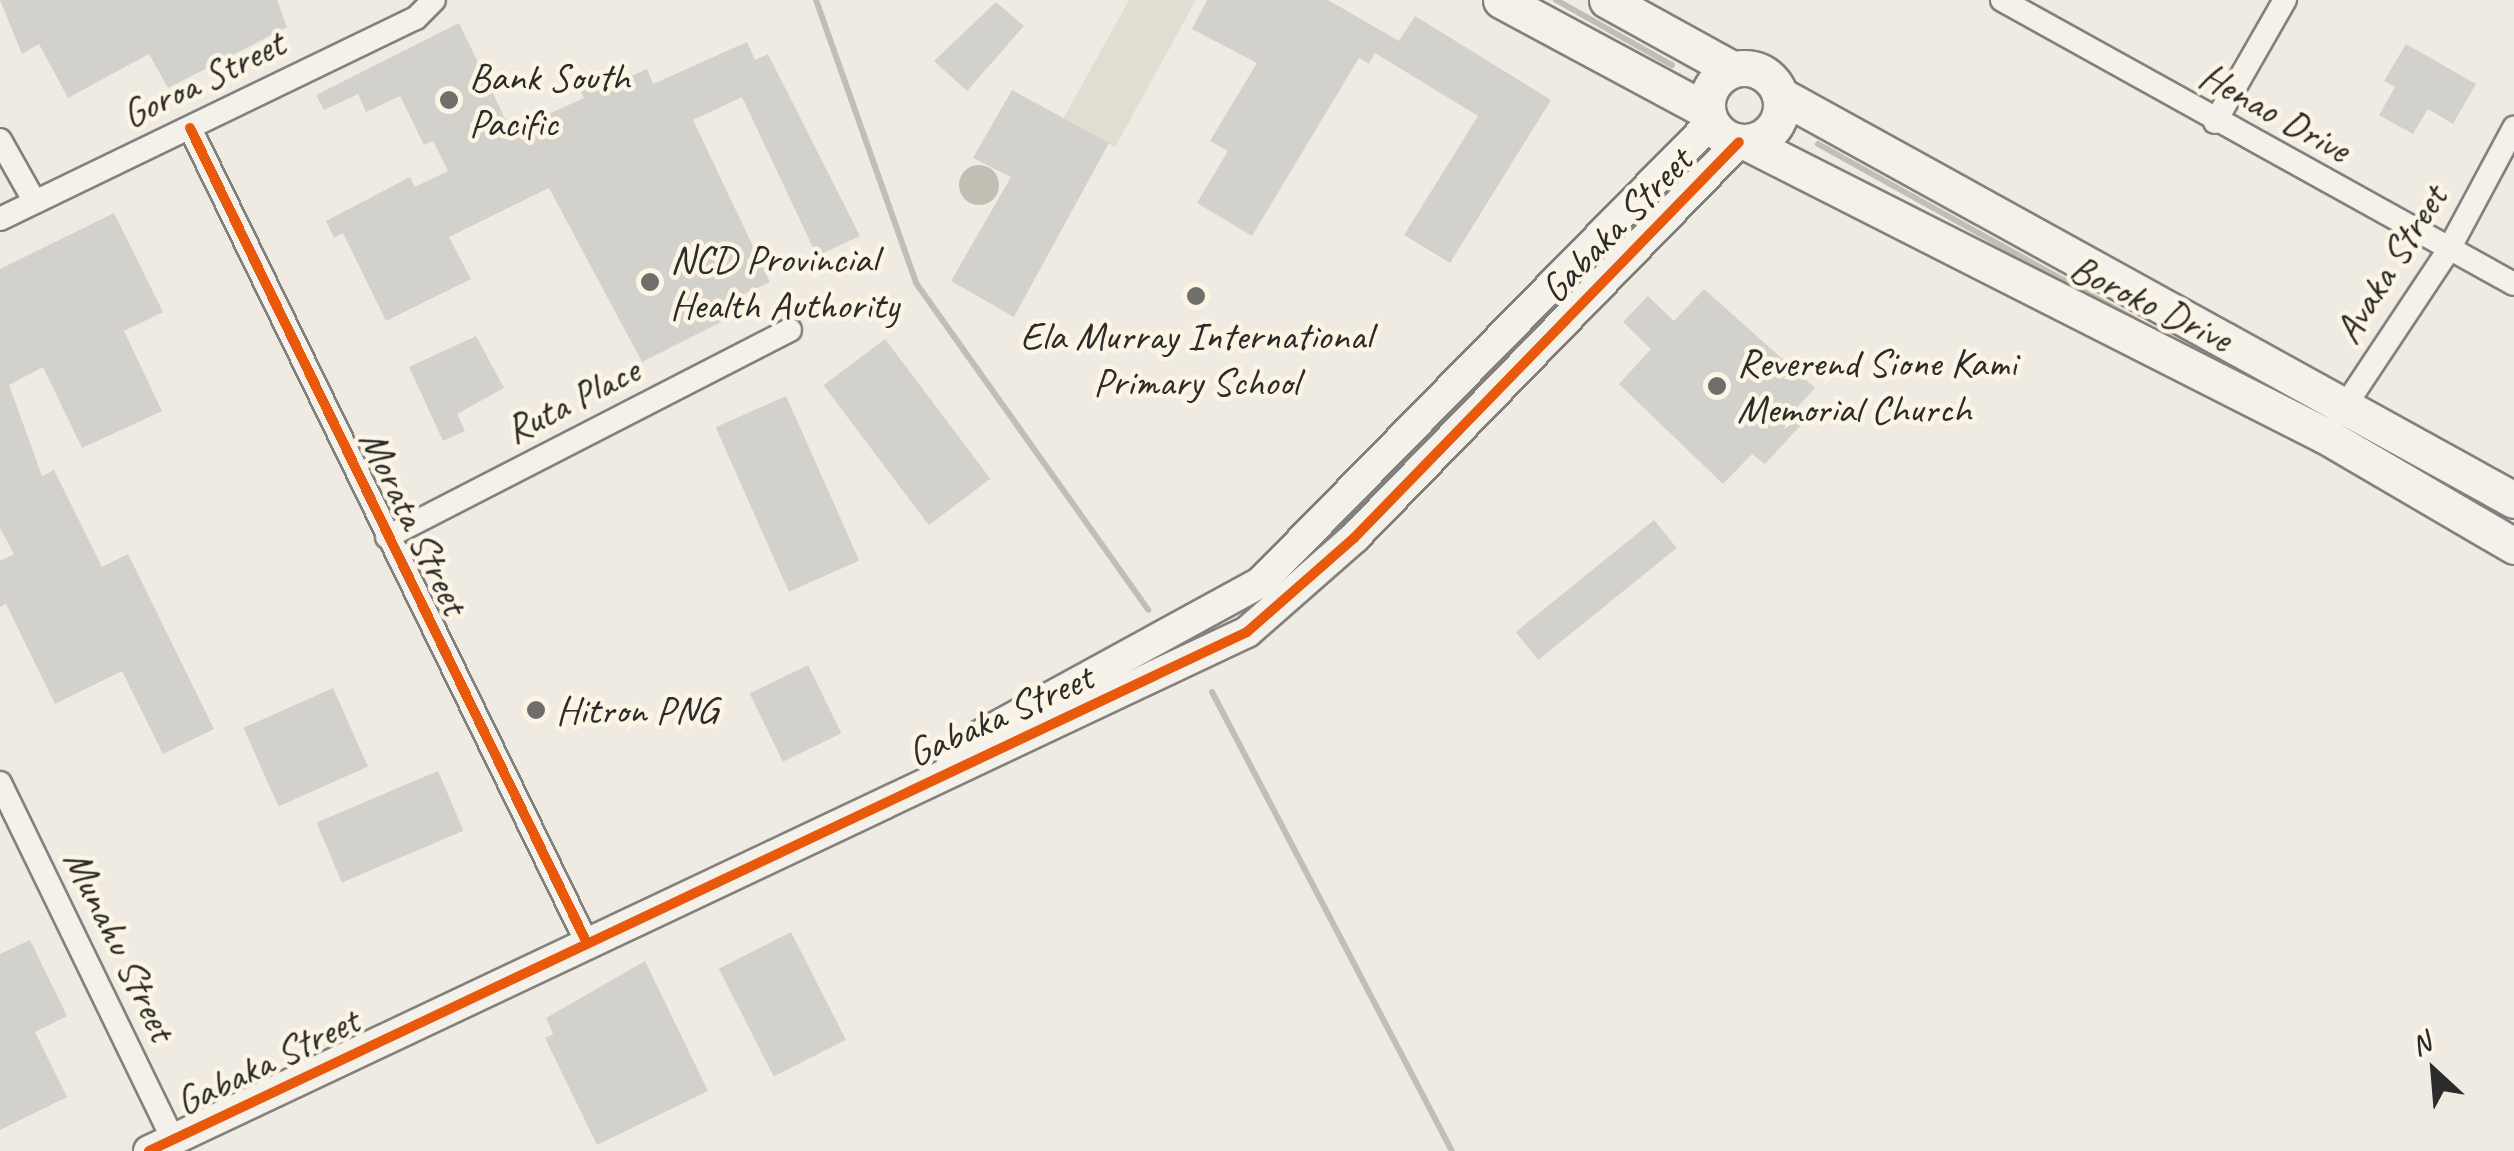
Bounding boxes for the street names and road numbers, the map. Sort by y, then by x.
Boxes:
street label: Goroa Street [114,19,292,139]
street label: Henao Drive [2191,51,2359,173]
street label: Gabaka Street [1530,137,1702,313]
street label: Avaka Street [2323,176,2457,352]
street label: Boroko Drive [2062,243,2240,363]
street label: Ruta Place [497,346,647,454]
street label: Morata Street [349,422,479,622]
street label: Gabaka Street [900,653,1100,777]
street label: Munahu Street [53,841,187,1049]
street label: Gabaka Street [167,996,367,1126]

